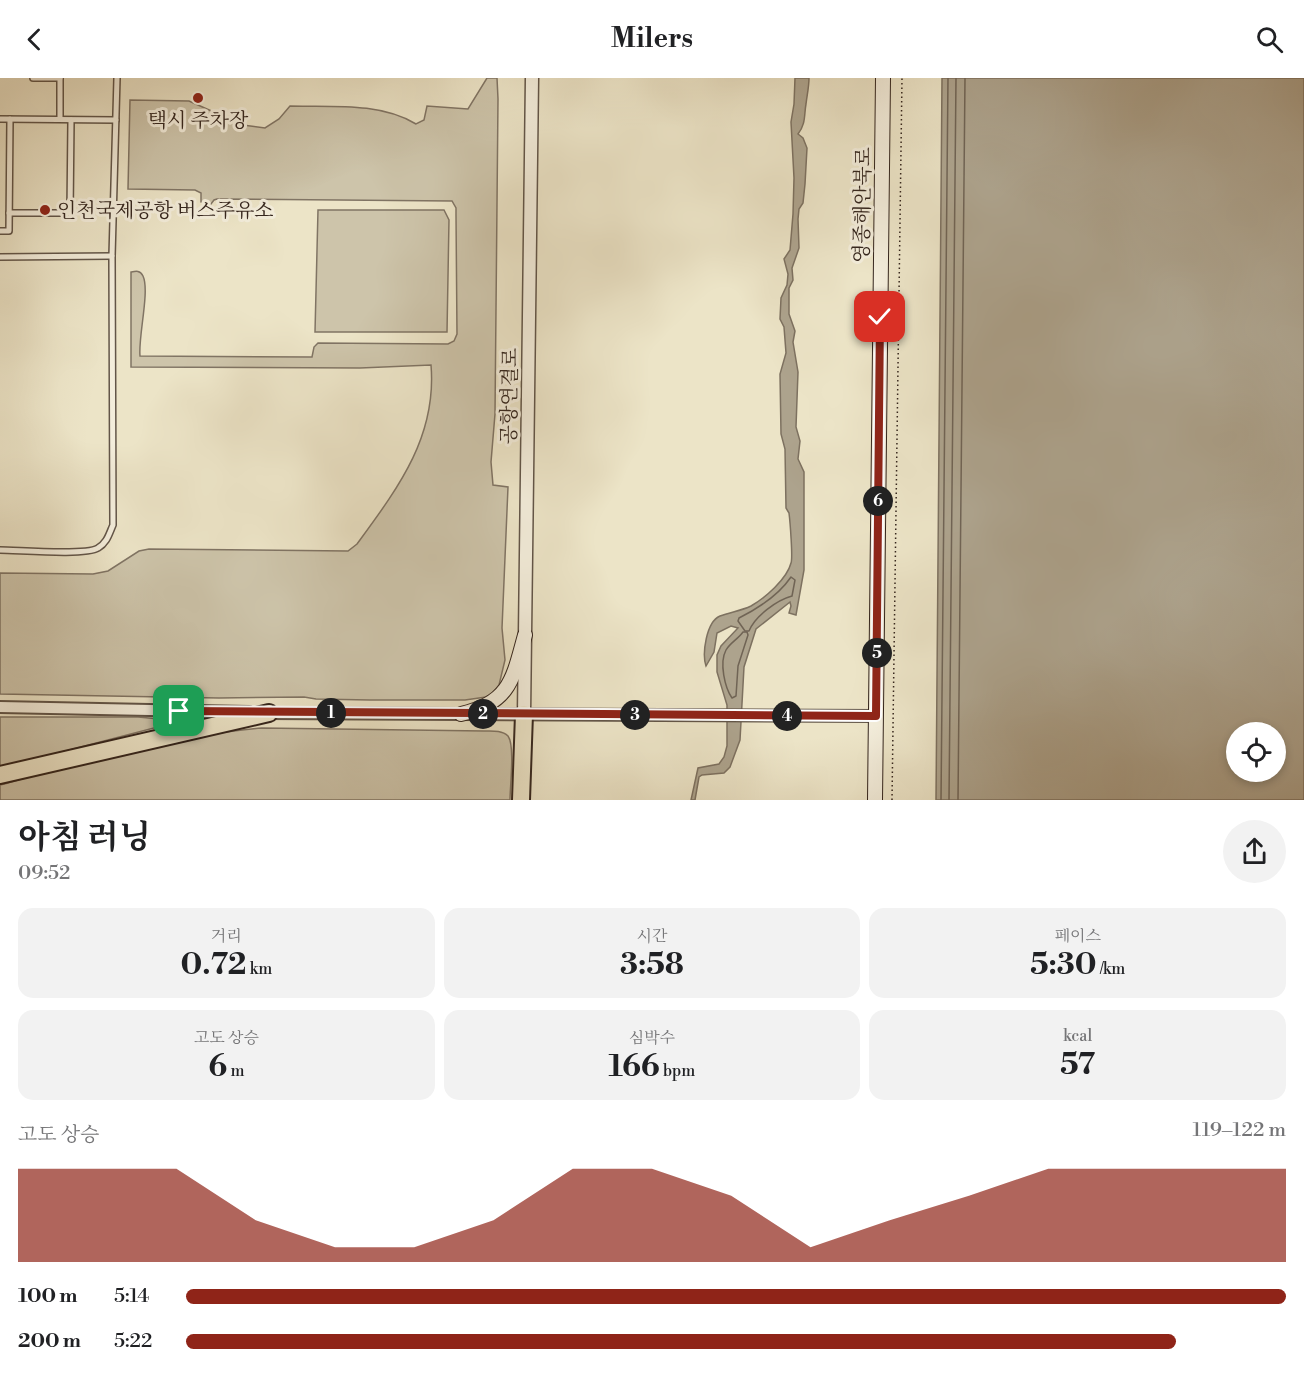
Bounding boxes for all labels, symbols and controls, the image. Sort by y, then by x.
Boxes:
text: Milers [611,22,693,56]
icon: back [18,23,51,56]
icon: search [1253,23,1286,56]
marker: 택시 주차장 [191,91,205,105]
place label: 택시 주차장 [148,109,249,134]
street label: 영종해안북로 [850,147,877,263]
place label: 인천국제공항 버스주유소 [57,199,274,224]
marker: 인천국제공항 버스주유소 [38,203,52,217]
pin [854,291,905,342]
icon: check [863,300,896,333]
street label: 공항연결로 [497,348,524,445]
pin: 6 [863,486,893,516]
text: 6 [873,491,883,511]
pin: 5 [862,638,892,668]
text: 5 [872,643,882,663]
pin [153,685,204,736]
icon: arrive [162,694,195,727]
pin: 1 [316,698,346,728]
pin: 2 [468,699,498,729]
pin: 3 [620,700,650,730]
pin: 4 [772,701,802,731]
text: 1 [327,703,335,723]
text: 2 [478,704,488,724]
text: 3 [630,705,640,725]
text: 4 [782,706,792,726]
map controls [1226,722,1286,782]
button: locate [1226,722,1286,782]
text: 아침 러닝 [18,818,151,859]
button: share [1223,820,1286,883]
text: 09:52 [18,861,70,886]
text: 거리 [211,926,242,946]
text: 시간 [637,926,667,946]
text: 페이스 [1054,926,1101,946]
text: 0.72 [180,946,246,984]
text: 3:58 [620,946,684,984]
text: 5:30 [1030,946,1097,984]
text: km [246,959,272,979]
text: /km [1097,959,1125,979]
text: kcal [1063,1026,1092,1046]
text: 고도 상승 [194,1028,259,1048]
text: 심박수 [629,1028,675,1048]
text: 57 [1060,1046,1095,1084]
text: 6 [208,1048,227,1086]
text: 166 [609,1048,660,1086]
text: m [227,1061,244,1081]
text: bpm [660,1061,695,1081]
text: 119–122 m [1193,1118,1286,1143]
text: 고도 상승 [18,1123,99,1148]
text: 100 m [18,1284,77,1309]
text: 5:14 [114,1284,149,1309]
text: 200 m [18,1329,81,1354]
text: 5:22 [114,1329,152,1354]

